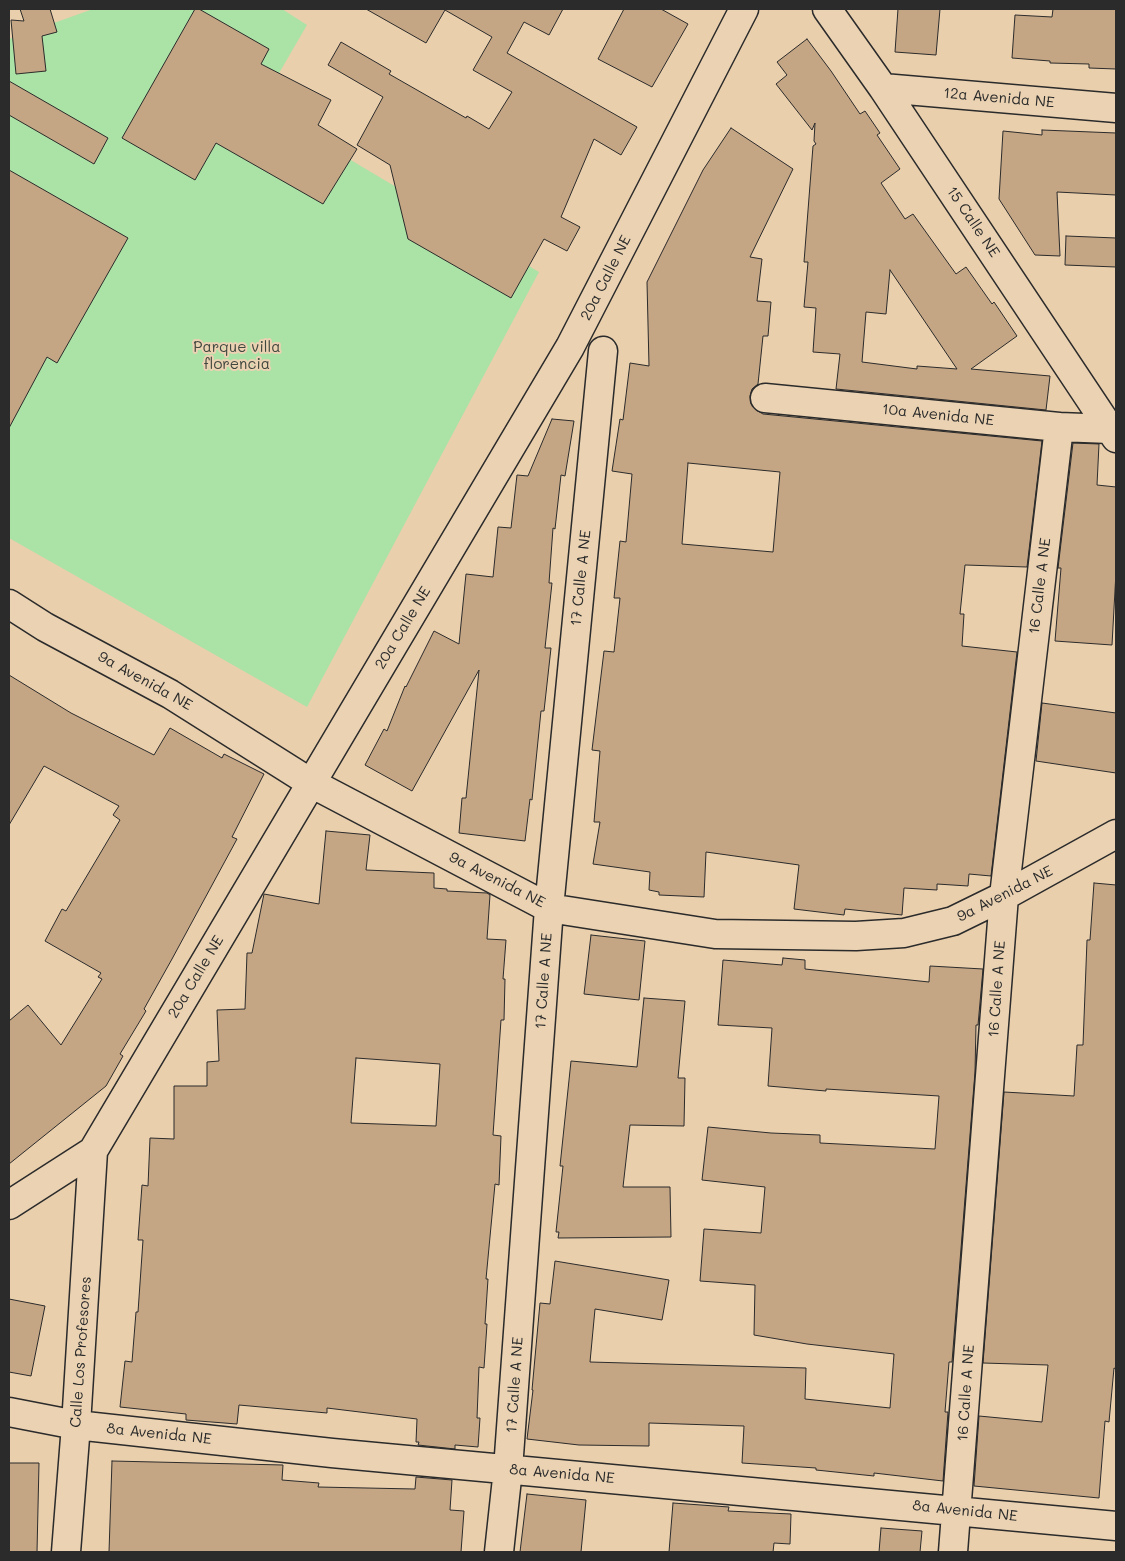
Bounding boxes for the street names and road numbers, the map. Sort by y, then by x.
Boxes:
street label: 12a Avenida NE [943,84,1055,112]
street label: 15 Calle NE [943,183,1003,261]
street label: 20a Calle NE [577,232,635,324]
street label: 10a Avenida NE [881,400,995,430]
street label: 17 Calle A NE [567,529,595,627]
street label: 16 Calle A NE [1025,537,1055,635]
street label: 20a Calle NE [371,583,435,673]
street label: 9a Avenida NE [95,648,195,714]
street label: 9a Avenida NE [446,848,548,912]
street label: 9a Avenida NE [954,862,1056,926]
street label: 20a Calle NE [164,932,228,1022]
street label: 17 Calle A NE [532,932,556,1030]
street label: 16 Calle A NE [985,940,1009,1038]
street label: Calle Los Profesores [67,1276,95,1428]
street label: 17 Calle A NE [503,1336,527,1434]
street label: 16 Calle A NE [954,1344,978,1442]
street label: 8a Avenida NE [106,1420,212,1448]
street label: 8a Avenida NE [509,1460,615,1488]
street label: 8a Avenida NE [912,1497,1018,1525]

